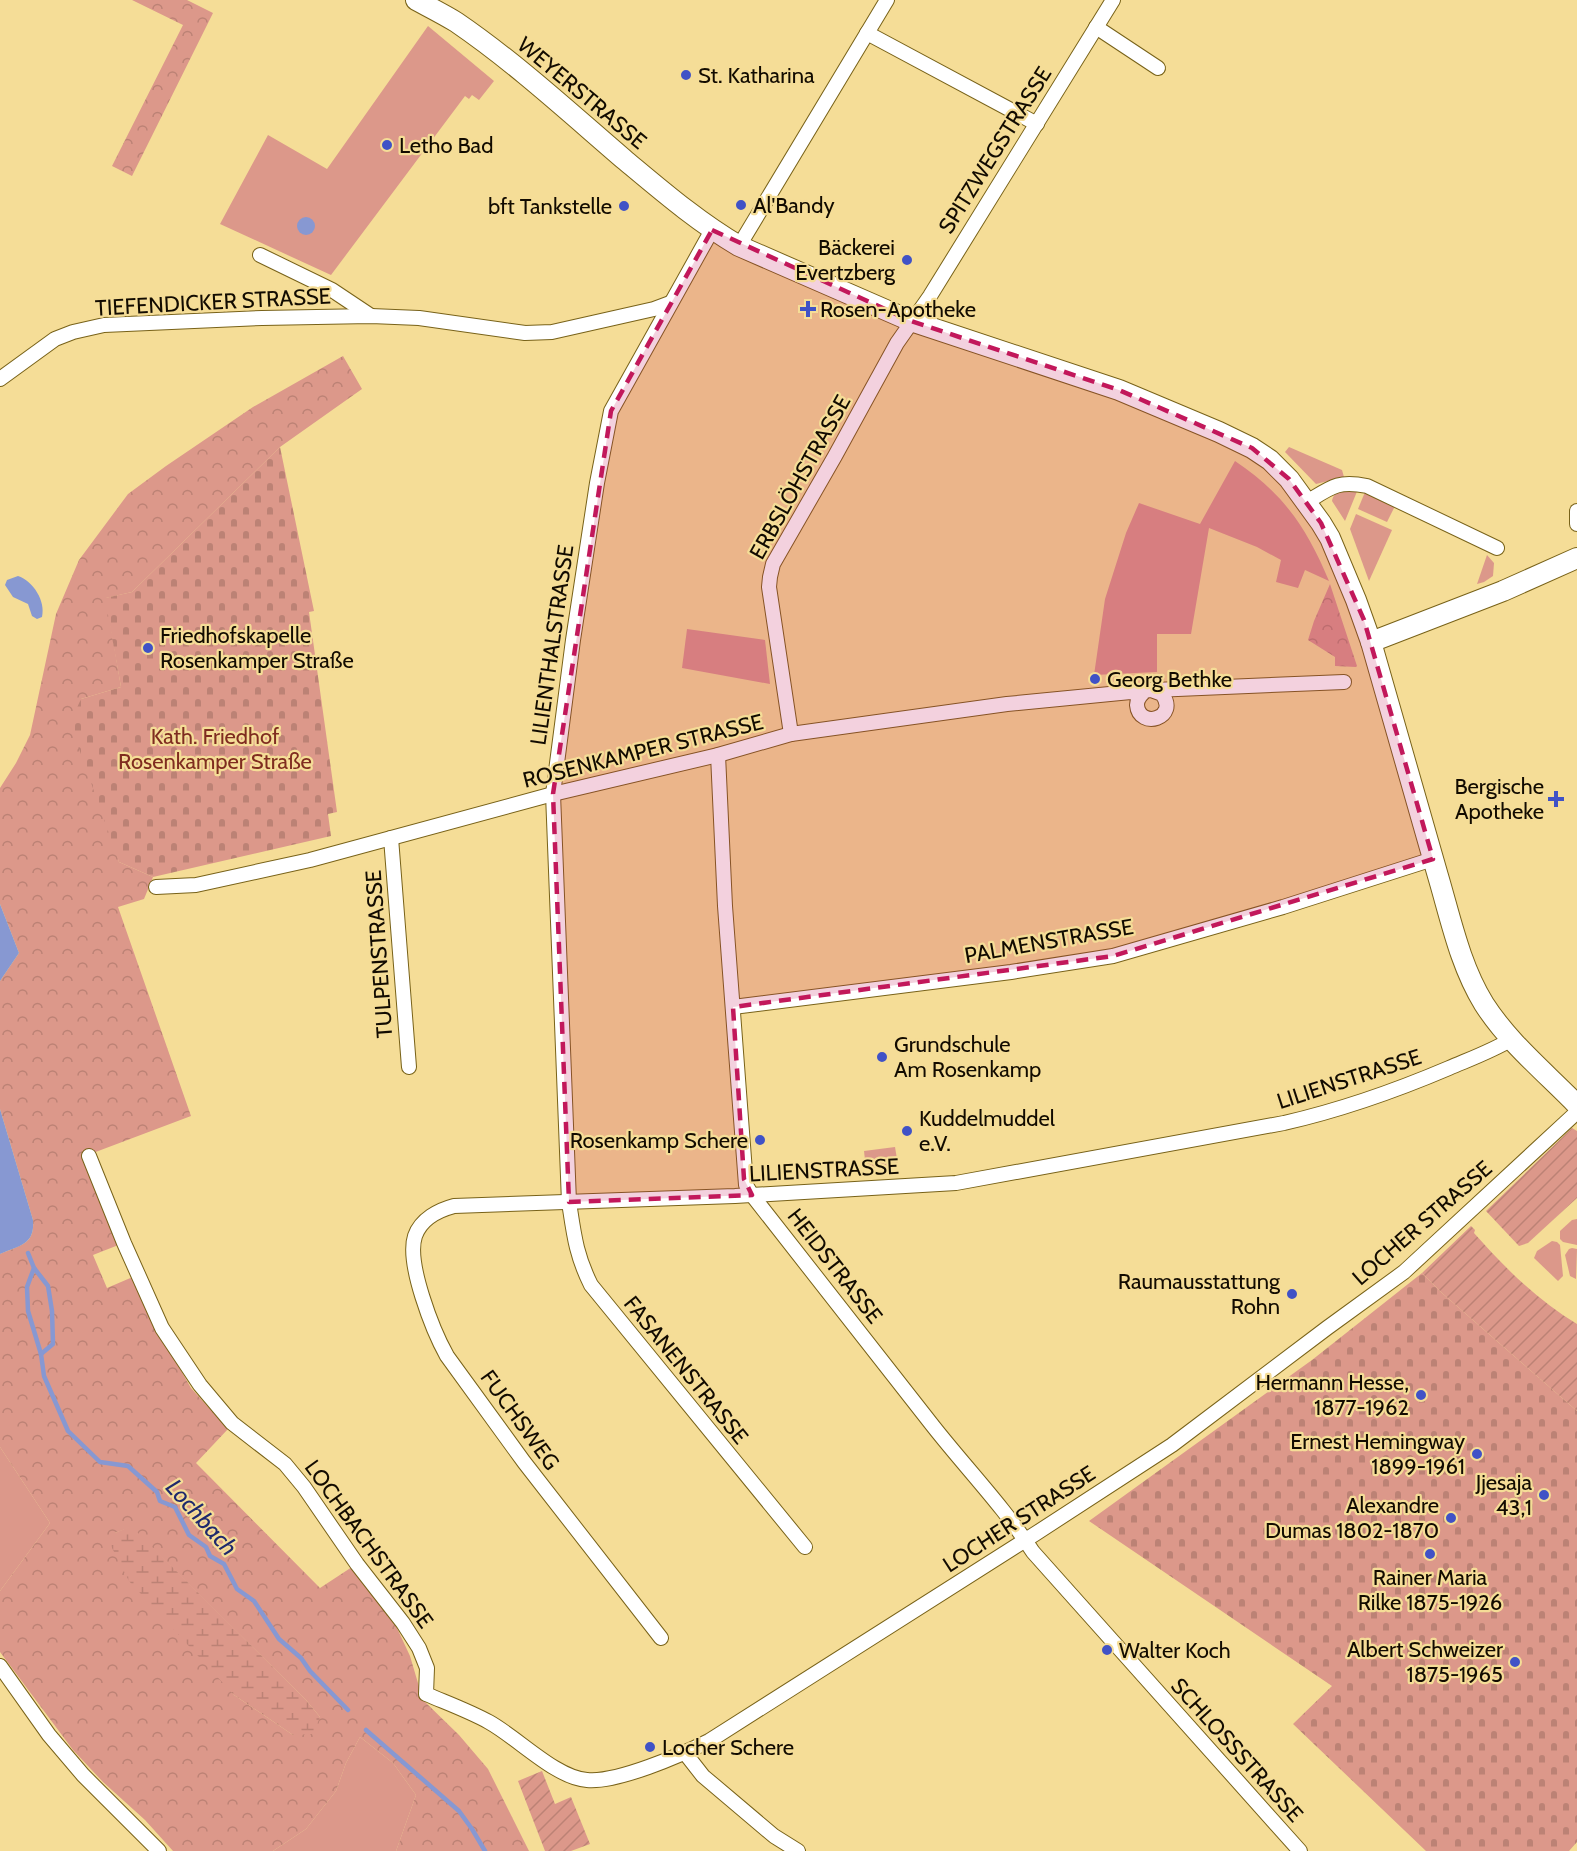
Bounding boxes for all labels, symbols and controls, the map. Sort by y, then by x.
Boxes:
street label: WEYERSTRASSE [512,31,652,155]
place label: St. Katharina [698,62,815,89]
street label: SPITZWEGSTRASSE [933,62,1057,238]
marker: St. Katharina [679,68,693,82]
place label: Letho Bad [399,132,493,159]
marker: Letho Bad [380,138,394,152]
place label: Al'Bandy [753,192,835,219]
place label: bft Tankstelle [488,193,612,220]
marker: Al'Bandy [734,198,748,212]
marker: bft Tankstelle [617,199,631,213]
place label: Bäckerei Evertzberg [795,234,896,286]
marker: Bäckerei Evertzberg [900,253,914,267]
street label: TIEFENDICKER STRASSE [94,282,332,322]
place label: Rosen-Apotheke [820,296,976,323]
marker: Rosen-Apotheke [801,302,815,316]
street label: ERBSLÖHSTRASSE [744,390,856,564]
street label: LILIENTHALSTRASSE [525,543,579,747]
place label: Friedhofskapelle Rosenkamper Straße [160,622,354,674]
marker: Friedhofskapelle Rosenkamper Straße [141,641,155,655]
place label: Georg Bethke [1107,666,1232,693]
marker: Georg Bethke [1088,672,1102,686]
street label: ROSENKAMPER STRASSE [520,708,766,794]
park label: Kath. Friedhof Rosenkamper Straße [118,723,312,775]
place label: Bergische Apotheke [1454,773,1544,825]
marker: Bergische Apotheke [1549,792,1563,806]
street label: TULPENSTRASSE [360,869,398,1039]
street label: PALMENSTRASSE [962,913,1136,969]
place label: Grundschule Am Rosenkamp [894,1031,1041,1083]
street label: LILIENSTRASSE [1273,1043,1425,1115]
marker: Grundschule Am Rosenkamp [875,1050,889,1064]
place label: Kuddelmuddel e.V. [919,1105,1056,1157]
marker: Kuddelmuddel e.V. [900,1124,914,1138]
place label: Rosenkamp Schere [570,1127,748,1154]
marker: Rosenkamp Schere [753,1133,767,1147]
street label: LILIENSTRASSE [748,1153,900,1187]
street label: LOCHER STRASSE [1347,1155,1497,1291]
street label: HEIDSTRASSE [782,1203,888,1329]
place label: Raumausstattung Rohn [1118,1268,1281,1320]
marker: Raumausstattung Rohn [1285,1287,1299,1301]
street label: FASANENSTRASSE [618,1290,754,1450]
street label: FUCHSWEG [475,1365,565,1475]
place label: Hermann Hesse, 1877-1962 [1255,1369,1409,1421]
marker: Hermann Hesse, 1877-1962 [1414,1388,1428,1402]
place label: Ernest Hemingway 1899-1961 [1290,1428,1465,1480]
marker: Ernest Hemingway 1899-1961 [1470,1447,1484,1461]
street label: LOCHBACHSTRASSE [299,1455,439,1633]
street label: LOCHER STRASSE [938,1460,1100,1578]
place label: Jjesaja 43,1 [1475,1469,1532,1521]
water label: Lochbach [160,1473,244,1561]
marker: Jjesaja 43,1 [1537,1488,1551,1502]
place label: Alexandre Dumas 1802-1870 [1265,1492,1439,1544]
marker: Alexandre Dumas 1802-1870 [1444,1511,1458,1525]
marker: Rainer Maria Rilke 1875-1926 [1423,1547,1437,1561]
place label: Rainer Maria Rilke 1875-1926 [1358,1564,1502,1616]
place label: Albert Schweizer 1875-1965 [1347,1636,1503,1688]
place label: Walter Koch [1119,1637,1231,1664]
marker: Walter Koch [1100,1643,1114,1657]
marker: Albert Schweizer 1875-1965 [1508,1655,1522,1669]
street label: SCHLOSSSTRASSE [1165,1672,1309,1828]
place label: Locher Schere [662,1734,794,1761]
marker: Locher Schere [643,1740,657,1754]

